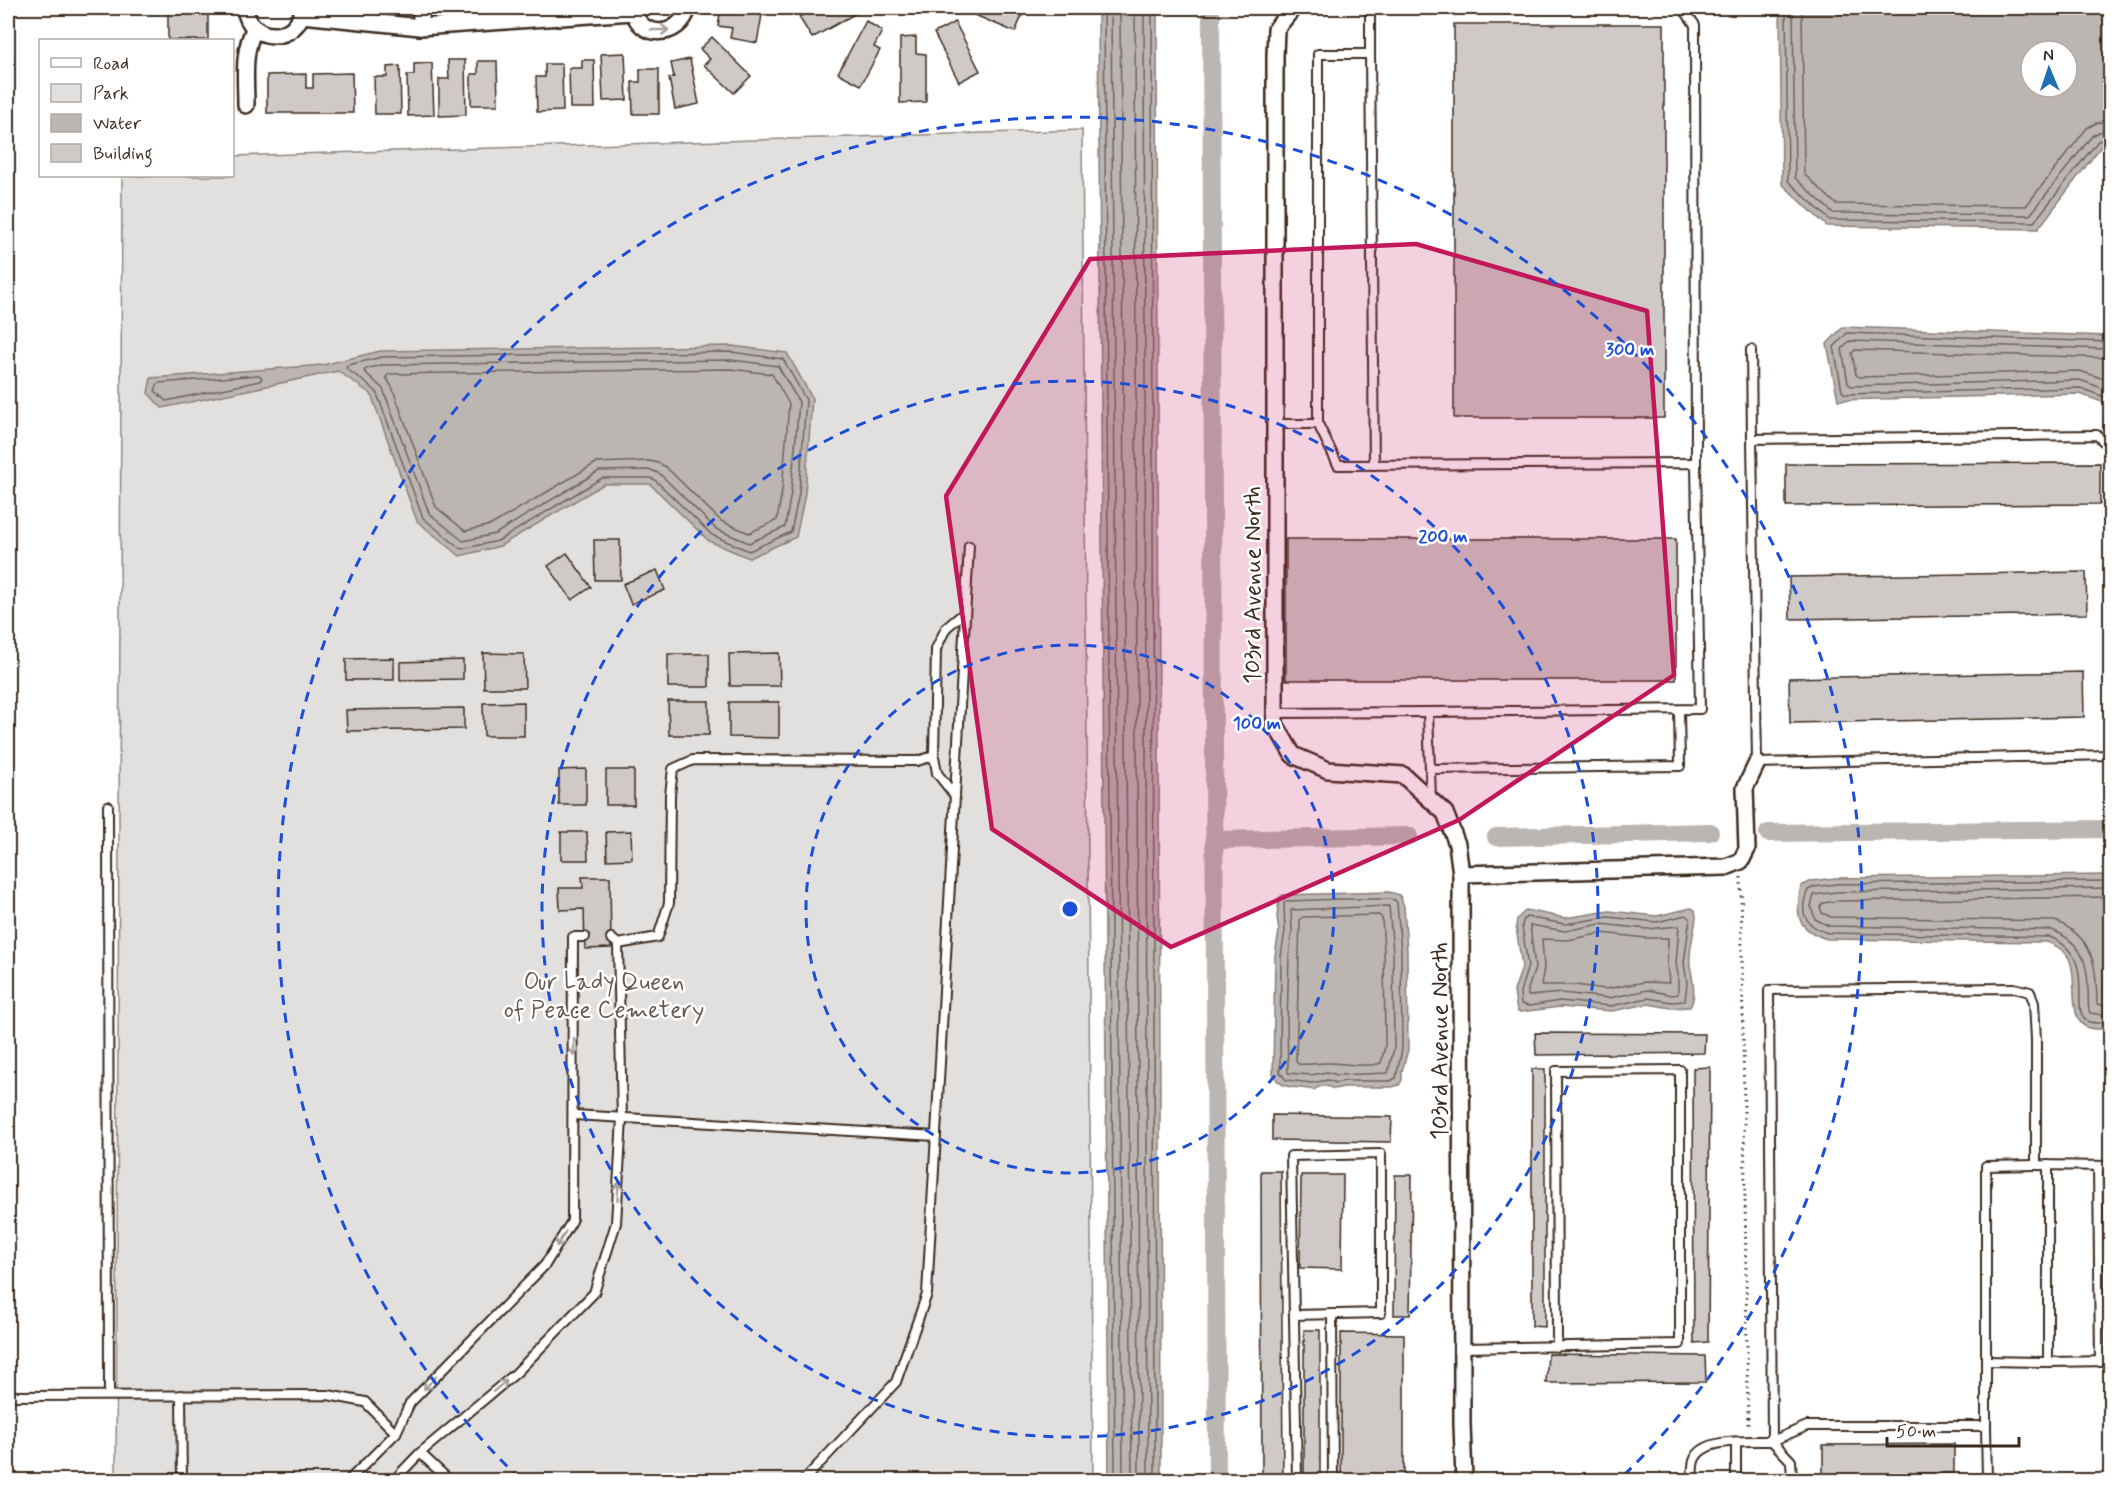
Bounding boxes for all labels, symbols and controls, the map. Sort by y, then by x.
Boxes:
one-way arrow [650,24,669,36]
legend [39,39,234,177]
north arrow [2019,39,2079,99]
text: N [2043,45,2054,66]
text: Road [93,52,129,76]
text: Park [93,82,129,106]
text: Water [93,112,142,136]
text: Building [93,142,153,168]
text: 300 m [1606,338,1654,362]
street label: 103rd Avenue North [1238,486,1269,684]
text: 200 m [1418,525,1468,549]
text: 100 m [1233,712,1281,736]
centre of rings [1060,899,1080,919]
street label: 103rd Avenue North [1425,942,1456,1140]
park label: Our Lady Queen of Peace Cemetery [504,967,704,1026]
one-way arrow [568,1037,579,1057]
one-way arrow [612,1182,623,1202]
one-way arrow [554,1230,566,1247]
one-way arrow [423,1375,437,1390]
one-way arrow [492,1379,507,1393]
scale bar [1887,1410,2019,1448]
text: 50 m [1896,1420,1936,1444]

